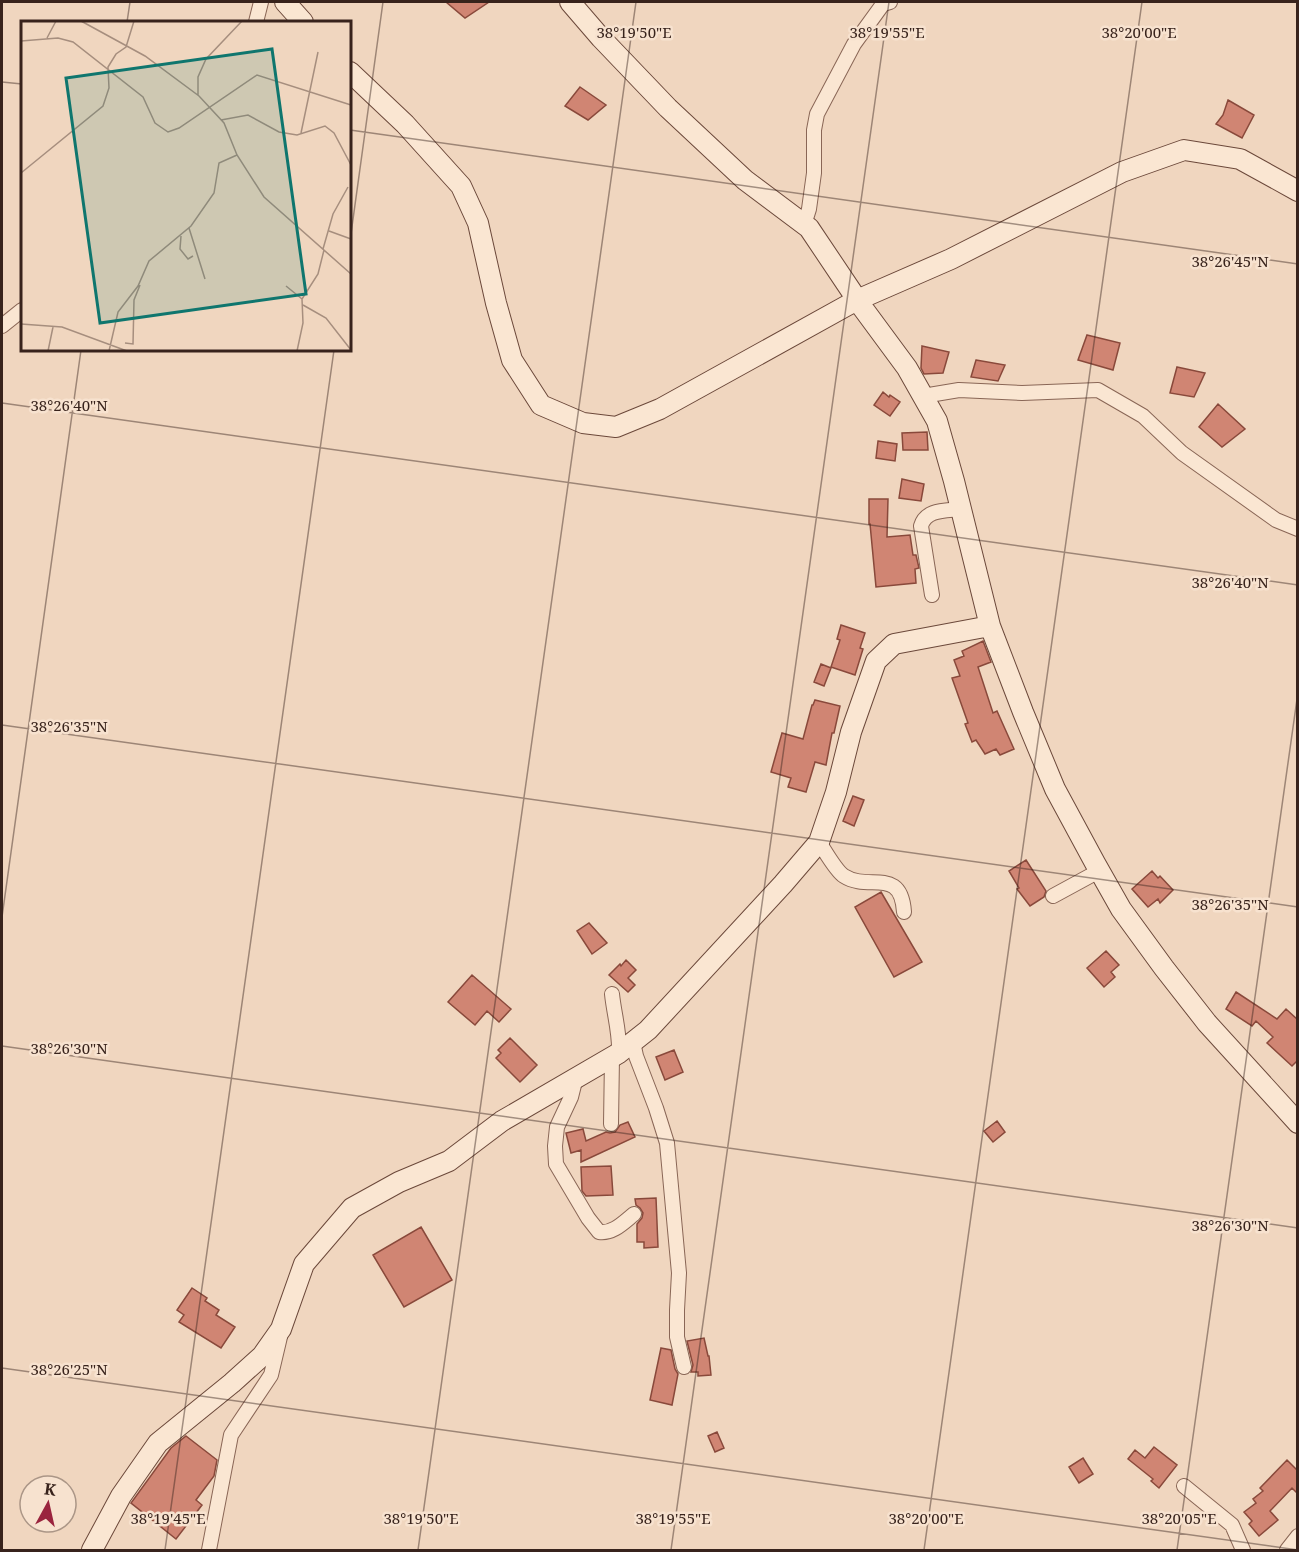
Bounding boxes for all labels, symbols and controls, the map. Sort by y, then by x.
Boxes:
inset map [21,21,351,351]
text: 38°19'50"E [596,22,672,42]
text: 38°19'55"E [849,22,925,42]
text: 38°20'00"E [1101,22,1177,42]
text: 38°26'45"N [1191,251,1269,271]
text: 38°26'40"N [30,395,108,415]
text: 38°26'40"N [1191,572,1269,592]
text: 38°26'35"N [30,716,108,736]
text: 38°26'35"N [1191,894,1269,914]
text: 38°26'30"N [30,1038,108,1058]
text: 38°26'30"N [1191,1215,1269,1235]
text: 38°26'25"N [30,1359,108,1379]
north arrow [18,1474,78,1534]
text: K [43,1477,58,1501]
text: 38°19'45"E [130,1508,206,1528]
text: 38°19'50"E [383,1508,459,1528]
text: 38°19'55"E [635,1508,711,1528]
text: 38°20'00"E [888,1508,964,1528]
text: 38°20'05"E [1141,1508,1217,1528]

